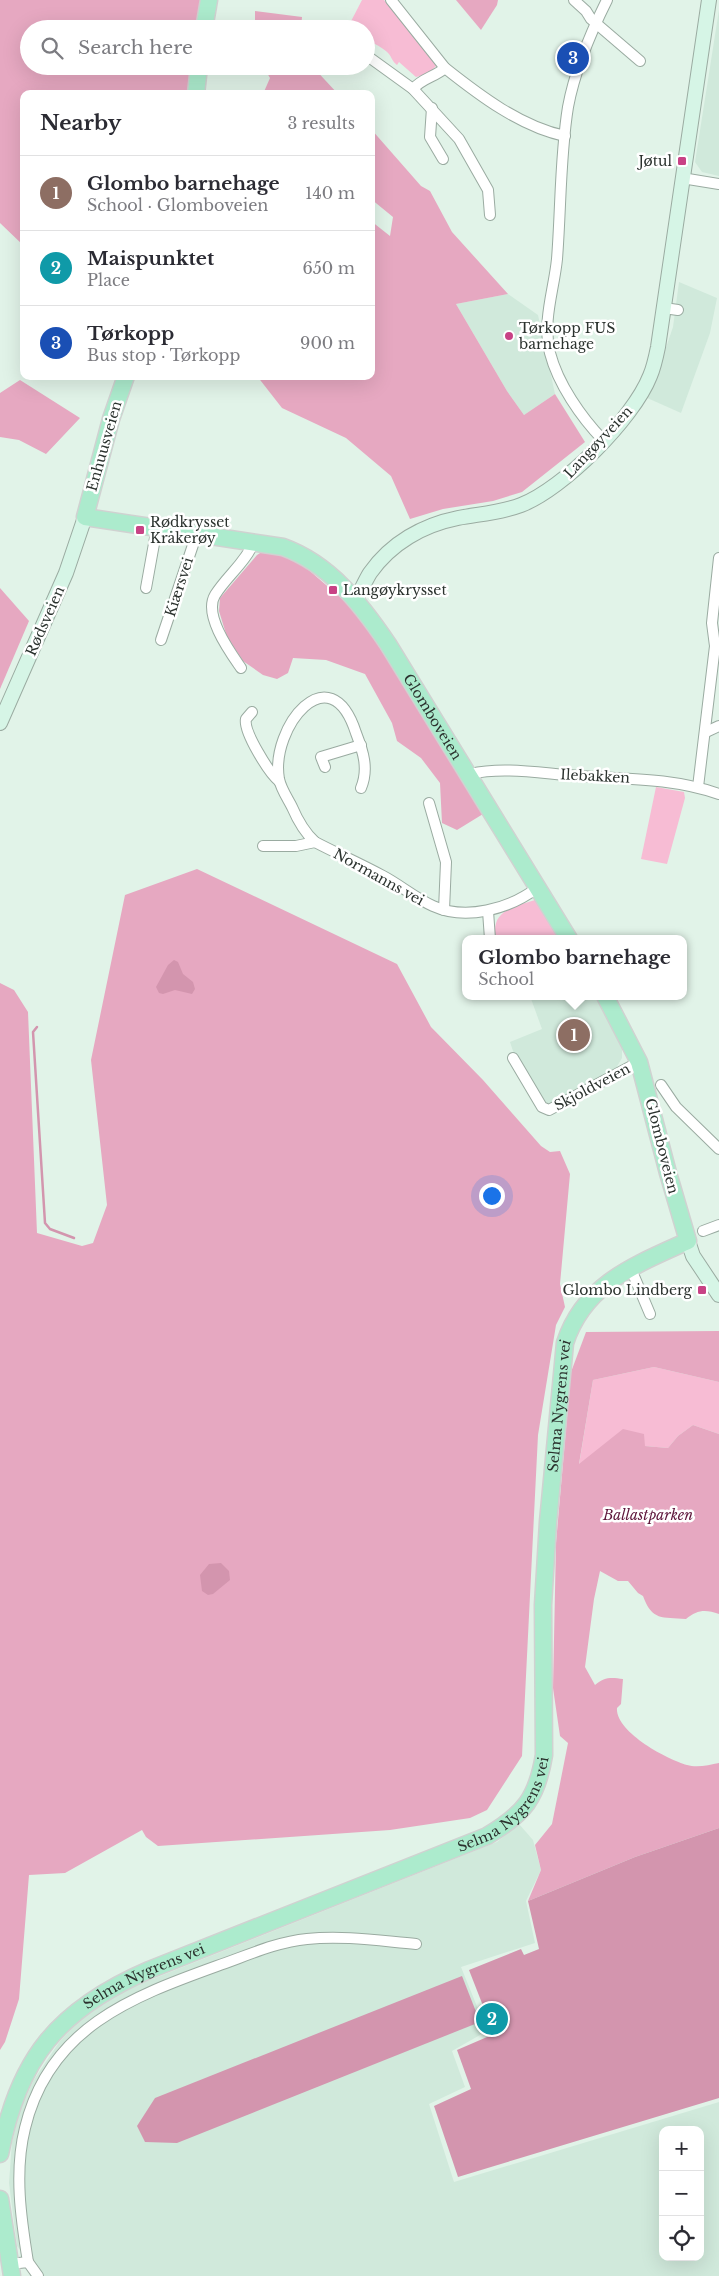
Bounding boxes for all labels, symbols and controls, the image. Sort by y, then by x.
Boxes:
search box [20,20,375,75]
icon: search [38,34,66,62]
text: Search here [78,36,193,59]
pin: 3 [557,39,589,77]
text: Nearby [40,110,121,136]
text: 3 results [287,113,355,133]
place label: Jøtul [636,152,672,170]
marker: Jøtul [676,155,688,167]
text: Glombo barnehage [87,172,280,195]
text: 1 [53,183,59,203]
text: 140 m [305,183,355,203]
text: School · Glomboveien [87,195,268,215]
text: Maispunktet [87,247,214,270]
text: 2 [51,258,61,278]
text: 650 m [302,258,355,278]
text: Place [87,270,130,290]
place label: Tørkopp FUS barnehage [518,319,615,353]
text: Tørkopp [87,322,174,345]
marker: Tørkopp FUS barnehage [503,330,515,342]
text: 3 [51,333,61,353]
text: 900 m [300,333,355,353]
text: Bus stop · Tørkopp [87,345,240,365]
street label: Enhuusveien [83,398,126,493]
street label: Langøyveien [560,402,636,482]
place label: Rødkrysset Kråkerøy [150,513,230,547]
marker: Rødkrysset Kråkerøy [134,524,146,536]
street label: Kiærsvei [161,555,197,619]
place label: Langøykrysset [343,581,447,599]
street label: Rødsveien [22,583,68,659]
marker: Langøykrysset [327,584,339,596]
street label: Glomboveien [399,670,466,763]
street label: Ilebakken [560,765,631,787]
street label: Normanns vei [330,845,428,909]
popup [462,935,687,1000]
text: Glombo barnehage [478,946,671,969]
text: School [478,969,534,989]
pin: 1 [558,1016,590,1054]
street label: Skjoldveien [551,1059,633,1115]
street label: Glomboveien [641,1096,683,1196]
your location [479,1183,505,1209]
place label: Glombo Lindberg [562,1281,693,1299]
marker: Glombo Lindberg [696,1284,708,1296]
street label: Selma Nygrens vei [544,1337,575,1473]
park label: Ballastparken [602,1506,693,1524]
street label: Selma Nygrens vei [455,1755,553,1856]
street label: Selma Nygrens vei [80,1940,208,2013]
pin: 2 [476,2000,508,2038]
map controls [659,2126,704,2261]
button: + [659,2126,704,2171]
button: − [659,2171,704,2216]
button: locate [659,2216,704,2261]

